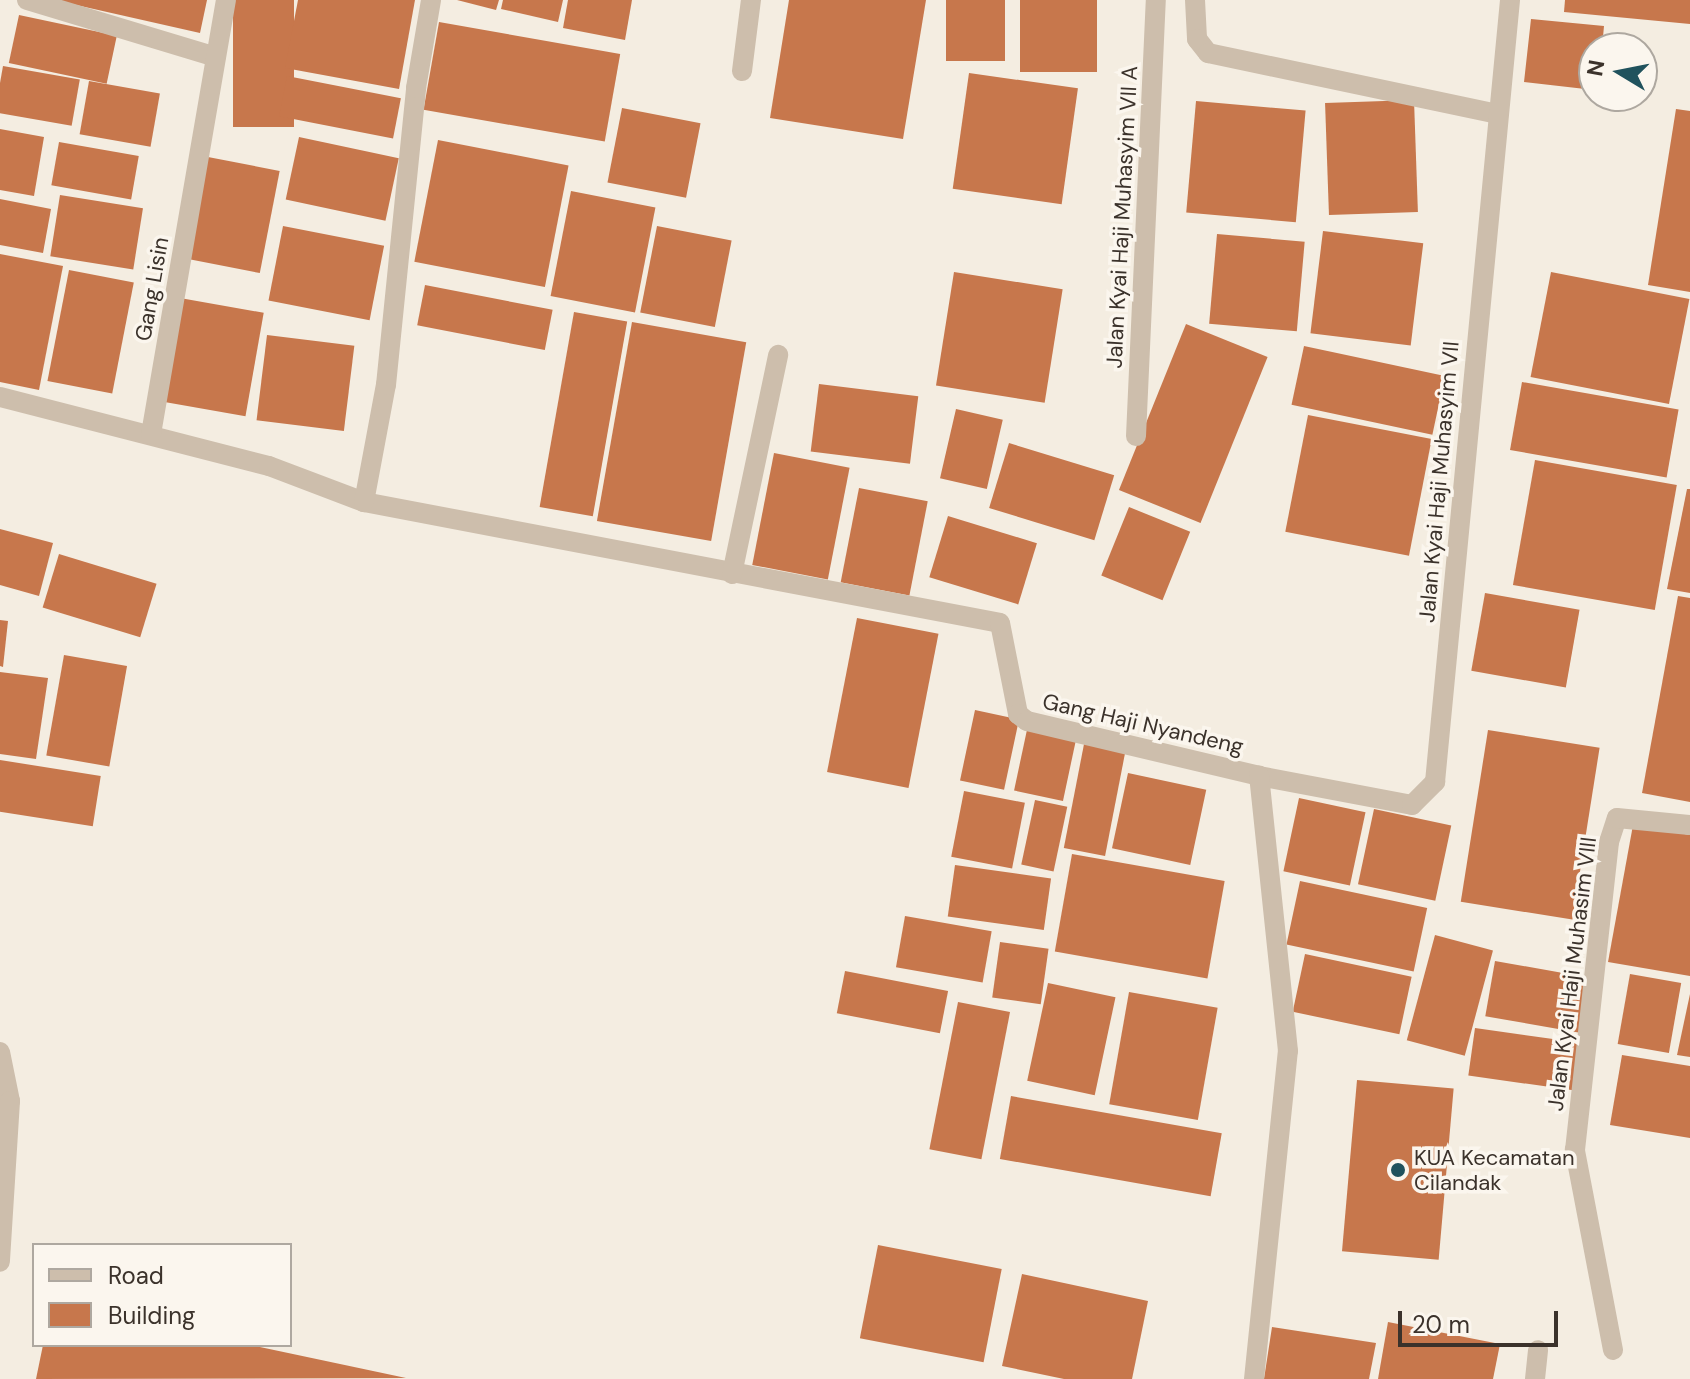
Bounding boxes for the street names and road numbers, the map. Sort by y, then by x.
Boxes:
street label: Jalan Kyai Haji Muhasyim VII A [1101,65,1143,369]
street label: Gang Lisin [130,235,174,343]
street label: Jalan Kyai Haji Muhasyim VII [1414,340,1464,624]
street label: Gang Haji Nyandeng [1040,688,1246,760]
street label: Jalan Kyai Haji Muhasim VIII [1542,836,1602,1112]

